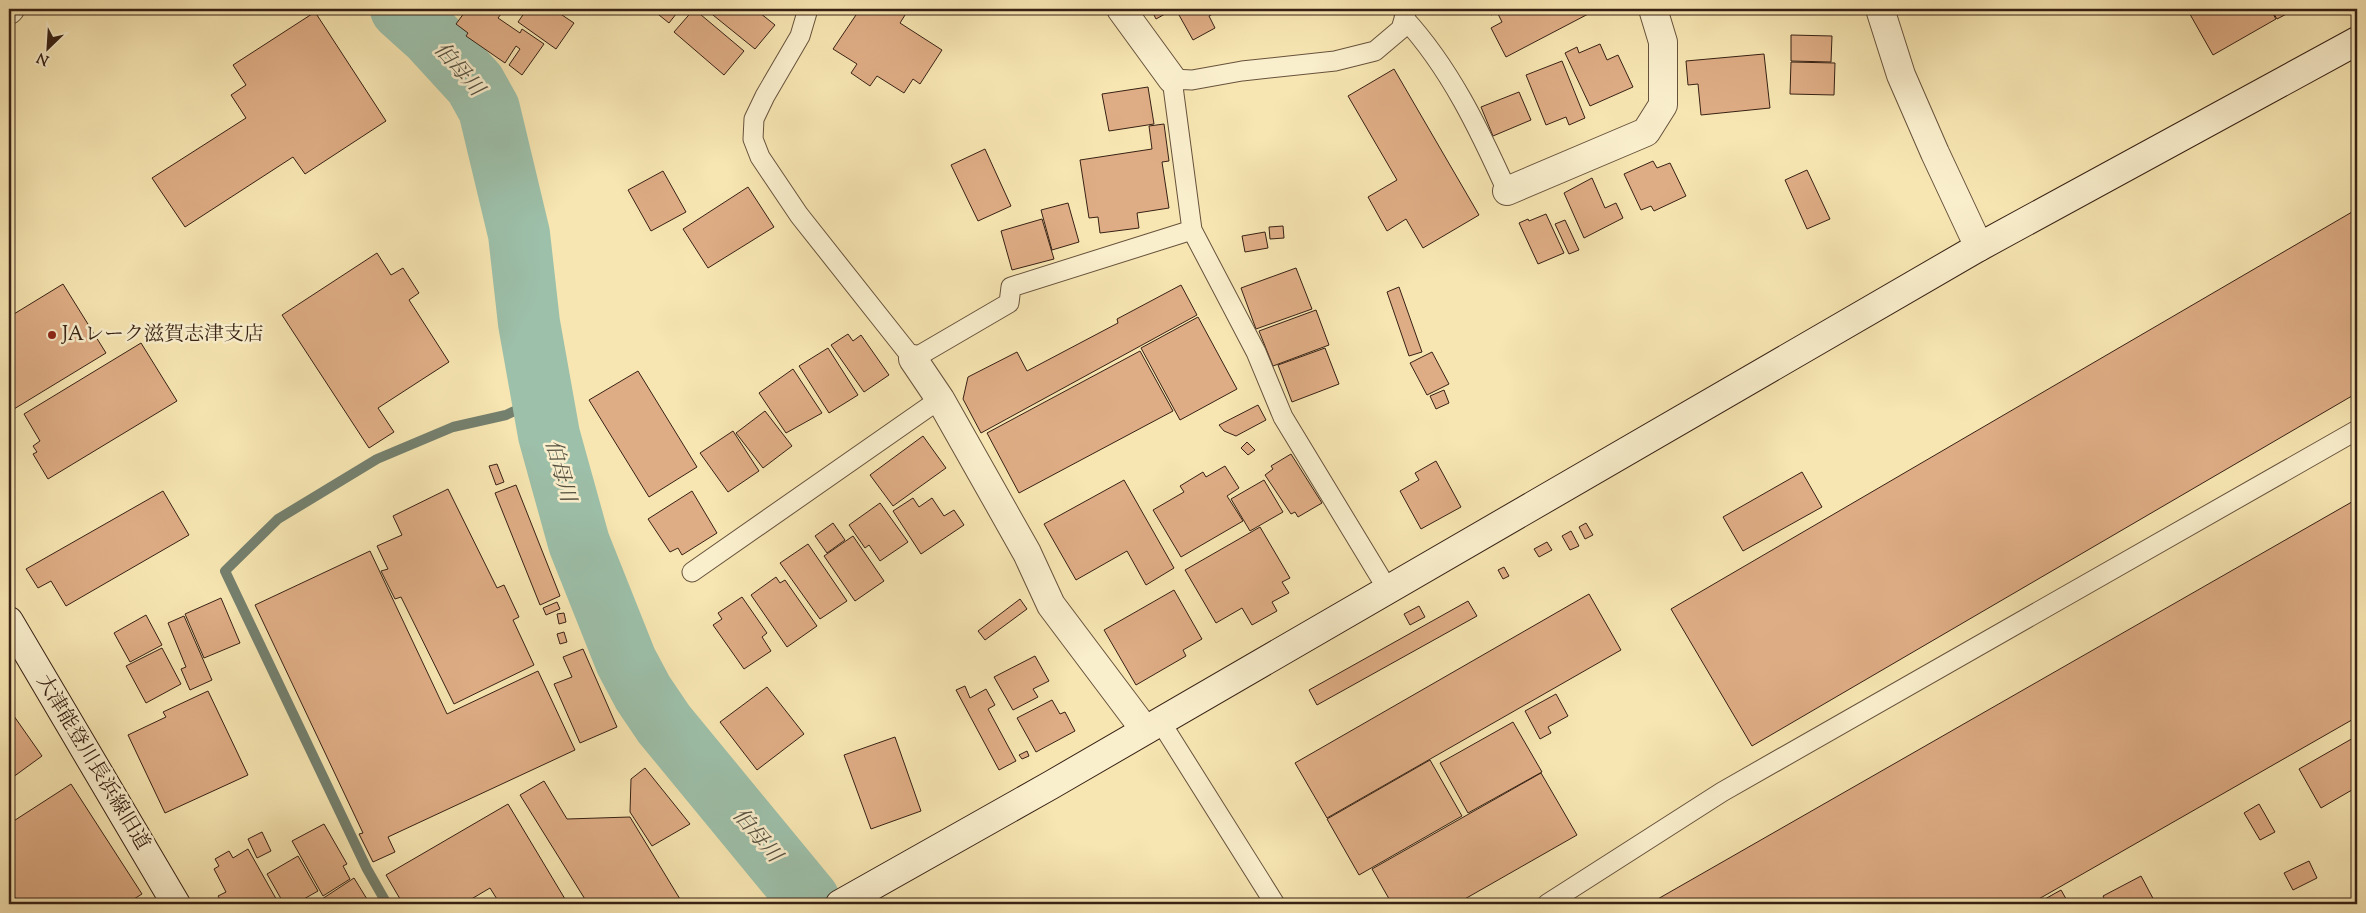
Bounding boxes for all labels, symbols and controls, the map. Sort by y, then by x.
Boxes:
north arrow [22,22,72,72]
water label: 伯母川 [426,36,491,105]
text: N [34,47,53,69]
place label: JAレーク滋賀志津支店 [61,321,264,350]
marker: JAレーク滋賀志津支店 [46,329,58,341]
water label: 伯母川 [536,437,582,507]
street label: 大津能登川長浜線旧道 [28,670,156,856]
water label: 伯母川 [724,802,789,871]

